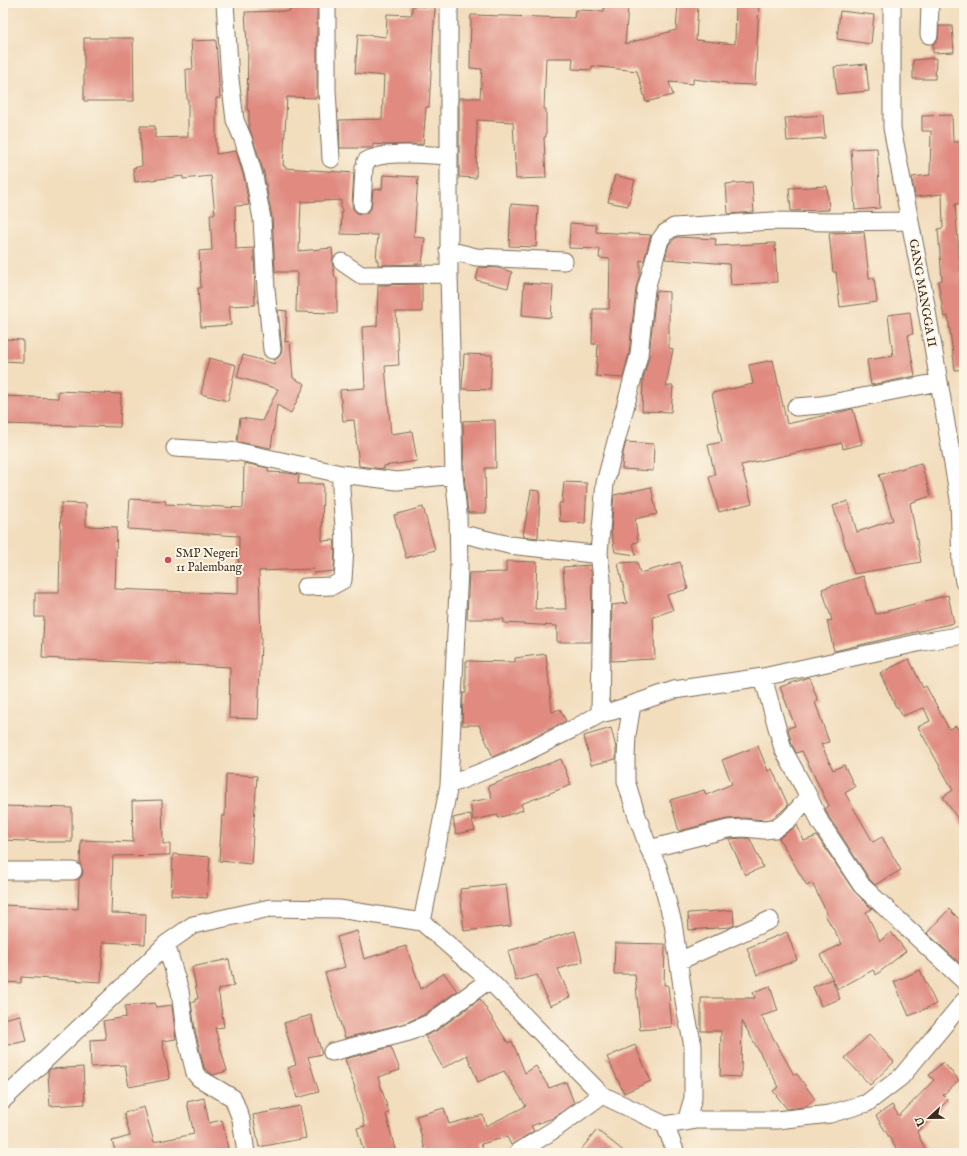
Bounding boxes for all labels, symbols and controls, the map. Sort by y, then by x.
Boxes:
street label: GANG MANGGA II [906,238,939,348]
place label: SMP Negeri 11 Palembang [176,546,243,575]
marker: SMP Negeri 11 Palembang [163,555,173,565]
north arrow [909,1098,949,1138]
text: U [912,1114,929,1129]

